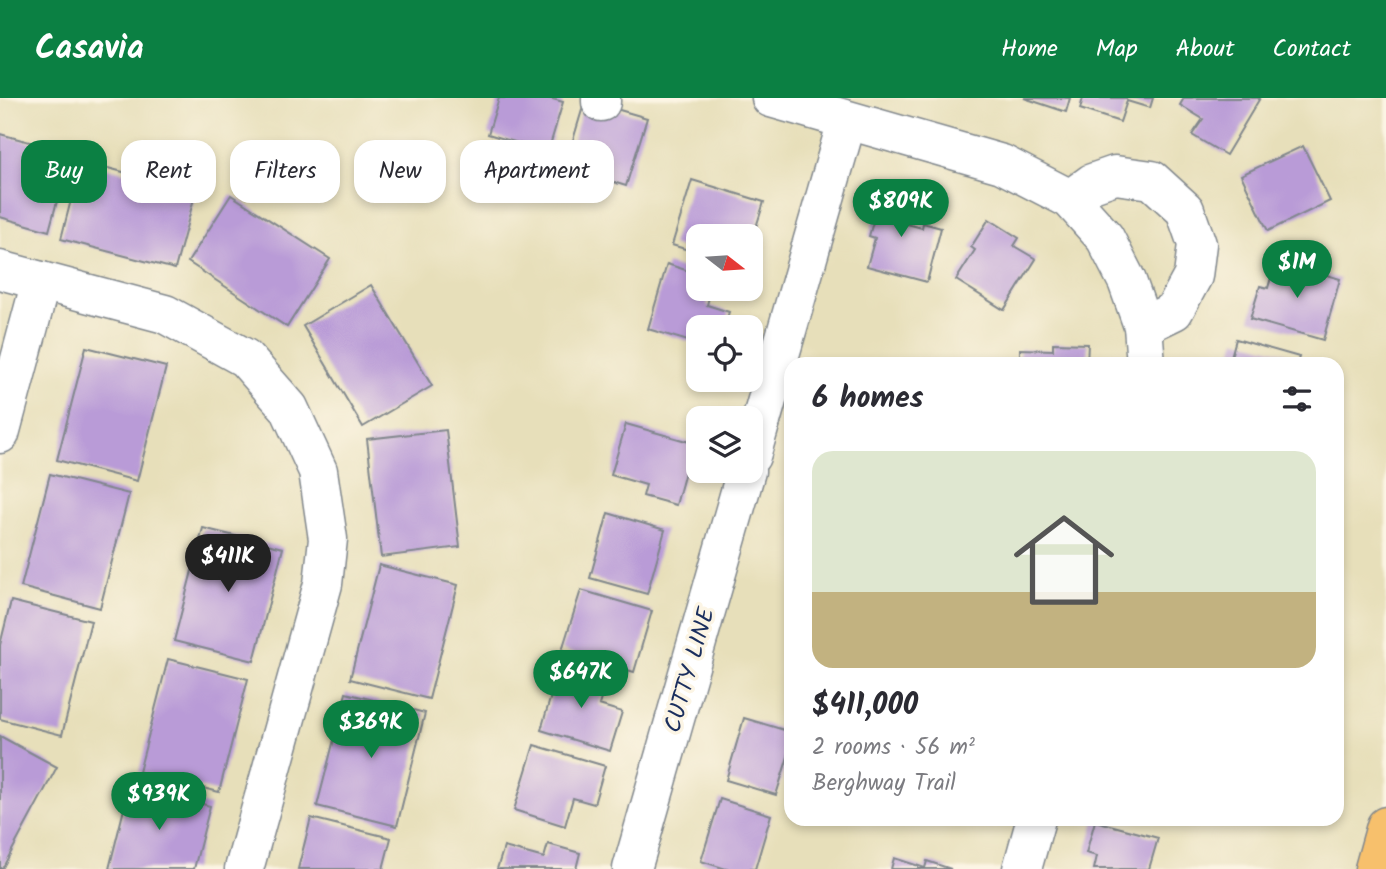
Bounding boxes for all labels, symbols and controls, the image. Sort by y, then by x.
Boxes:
text: Casavia [35,23,144,76]
text: Home [1001,30,1058,69]
text: Map [1096,30,1138,69]
text: About [1176,30,1234,69]
text: Contact [1272,30,1351,69]
chip: Buy [21,140,107,203]
chip: Rent [121,140,216,203]
chip: Filters [230,140,340,203]
chip: New [354,140,446,203]
chip: Apartment [460,140,614,203]
pin: $809K [852,180,950,239]
text: $809K [869,184,933,220]
north arrow [686,224,763,301]
map controls [686,224,763,483]
pin: $1M [1263,240,1331,300]
text: $1M [1278,245,1316,281]
button: locate [686,315,763,392]
text: 6 homes [812,375,924,423]
icon: filters [1278,380,1316,418]
button: layers [686,406,763,483]
icon: home [1001,497,1127,623]
pin: $411K [179,534,277,594]
text: $411K [201,539,255,575]
street label: CUTTY LINE [654,602,727,738]
pin: $647K [532,650,630,710]
text: $647K [549,655,613,691]
text: $411,000 [812,682,918,730]
pin: $369K [322,700,420,760]
text: $369K [339,705,403,741]
text: 2 rooms · 56 m² [812,730,975,766]
text: Berghway Trail [812,766,956,802]
pin: $939K [110,772,208,832]
text: $939K [127,777,191,813]

